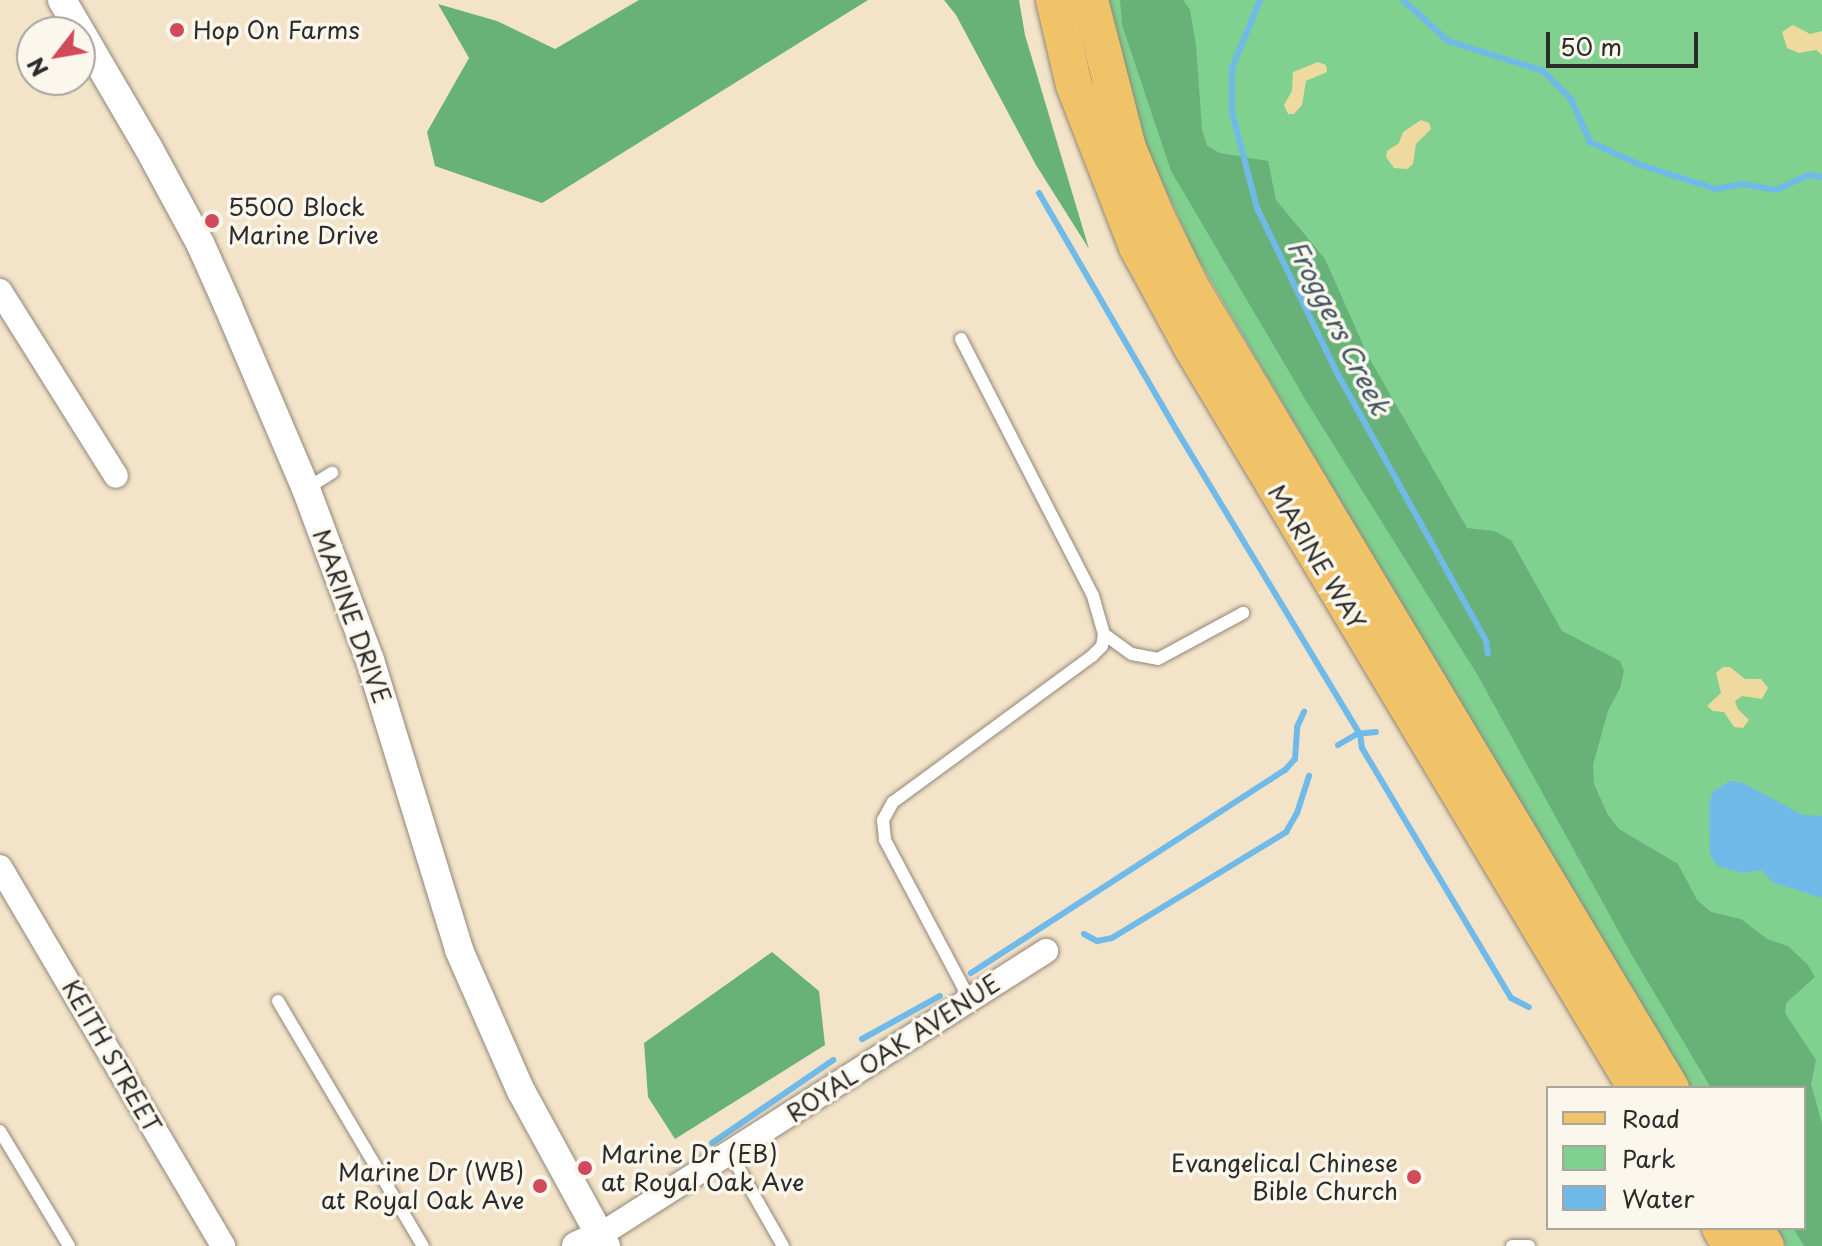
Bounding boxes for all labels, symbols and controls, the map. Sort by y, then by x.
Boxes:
north arrow [16,16,96,96]
place label: Hop On Farms [193,16,361,44]
scale bar [1550,16,1702,66]
marker: Hop On Farms [168,21,186,39]
text: 50 m [1560,28,1622,64]
text: N [18,52,55,84]
place label: 5500 Block Marine Drive [228,193,379,249]
marker: 5500 Block Marine Drive [203,212,221,230]
water label: Froggers Creek [1281,234,1397,420]
street label: MARINE WAY [1262,479,1372,635]
street label: MARINE DRIVE [307,526,397,706]
street label: ROYAL OAK AVENUE [781,968,1005,1128]
street label: KEITH STREET [56,973,168,1139]
legend [1546,1086,1806,1230]
text: Road [1622,1100,1680,1136]
place label: Marine Dr (EB) at Royal Oak Ave [601,1140,805,1196]
text: Park [1622,1140,1676,1176]
place label: Evangelical Chinese Bible Church [1171,1149,1398,1205]
place label: Marine Dr (WB) at Royal Oak Ave [320,1158,524,1214]
marker: Marine Dr (EB) at Royal Oak Ave [576,1159,594,1177]
marker: Evangelical Chinese Bible Church [1405,1168,1423,1186]
marker: Marine Dr (WB) at Royal Oak Ave [531,1177,549,1195]
text: Water [1622,1180,1694,1216]

